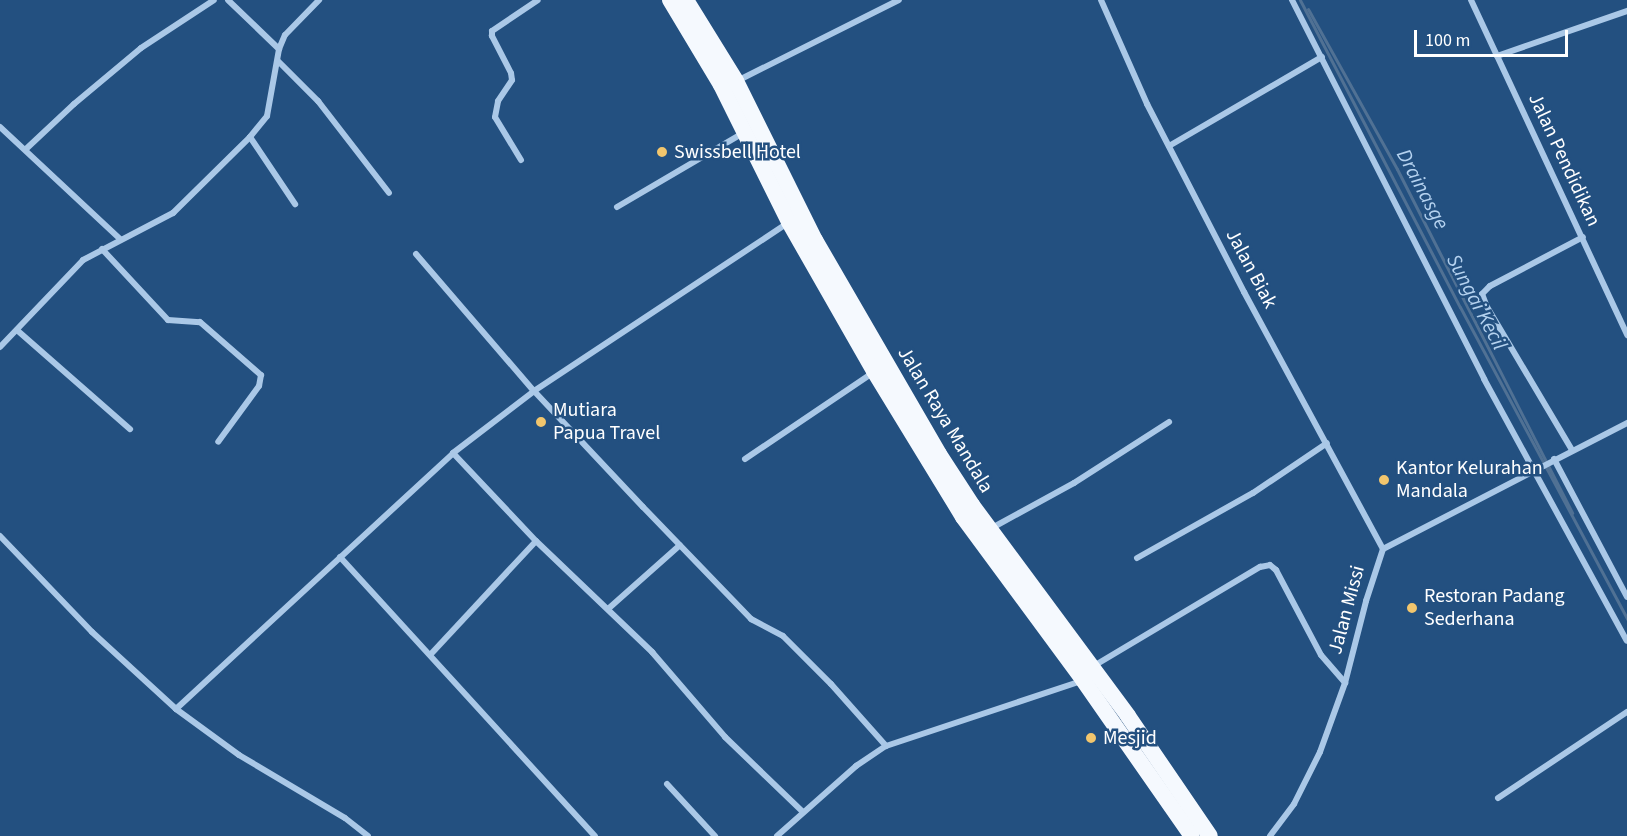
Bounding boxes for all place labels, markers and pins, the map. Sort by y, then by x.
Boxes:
place label: Swissbell Hotel [674,140,801,164]
marker: Swissbell Hotel [655,145,669,159]
place label: Mutiara Papua Travel [553,398,660,445]
marker: Mutiara Papua Travel [534,415,548,429]
place label: Kantor Kelurahan Mandala [1396,456,1543,503]
marker: Kantor Kelurahan Mandala [1377,473,1391,487]
place label: Restoran Padang Sederhana [1424,584,1565,631]
marker: Restoran Padang Sederhana [1405,601,1419,615]
place label: Mesjid [1103,726,1157,750]
marker: Mesjid [1084,731,1098,745]

